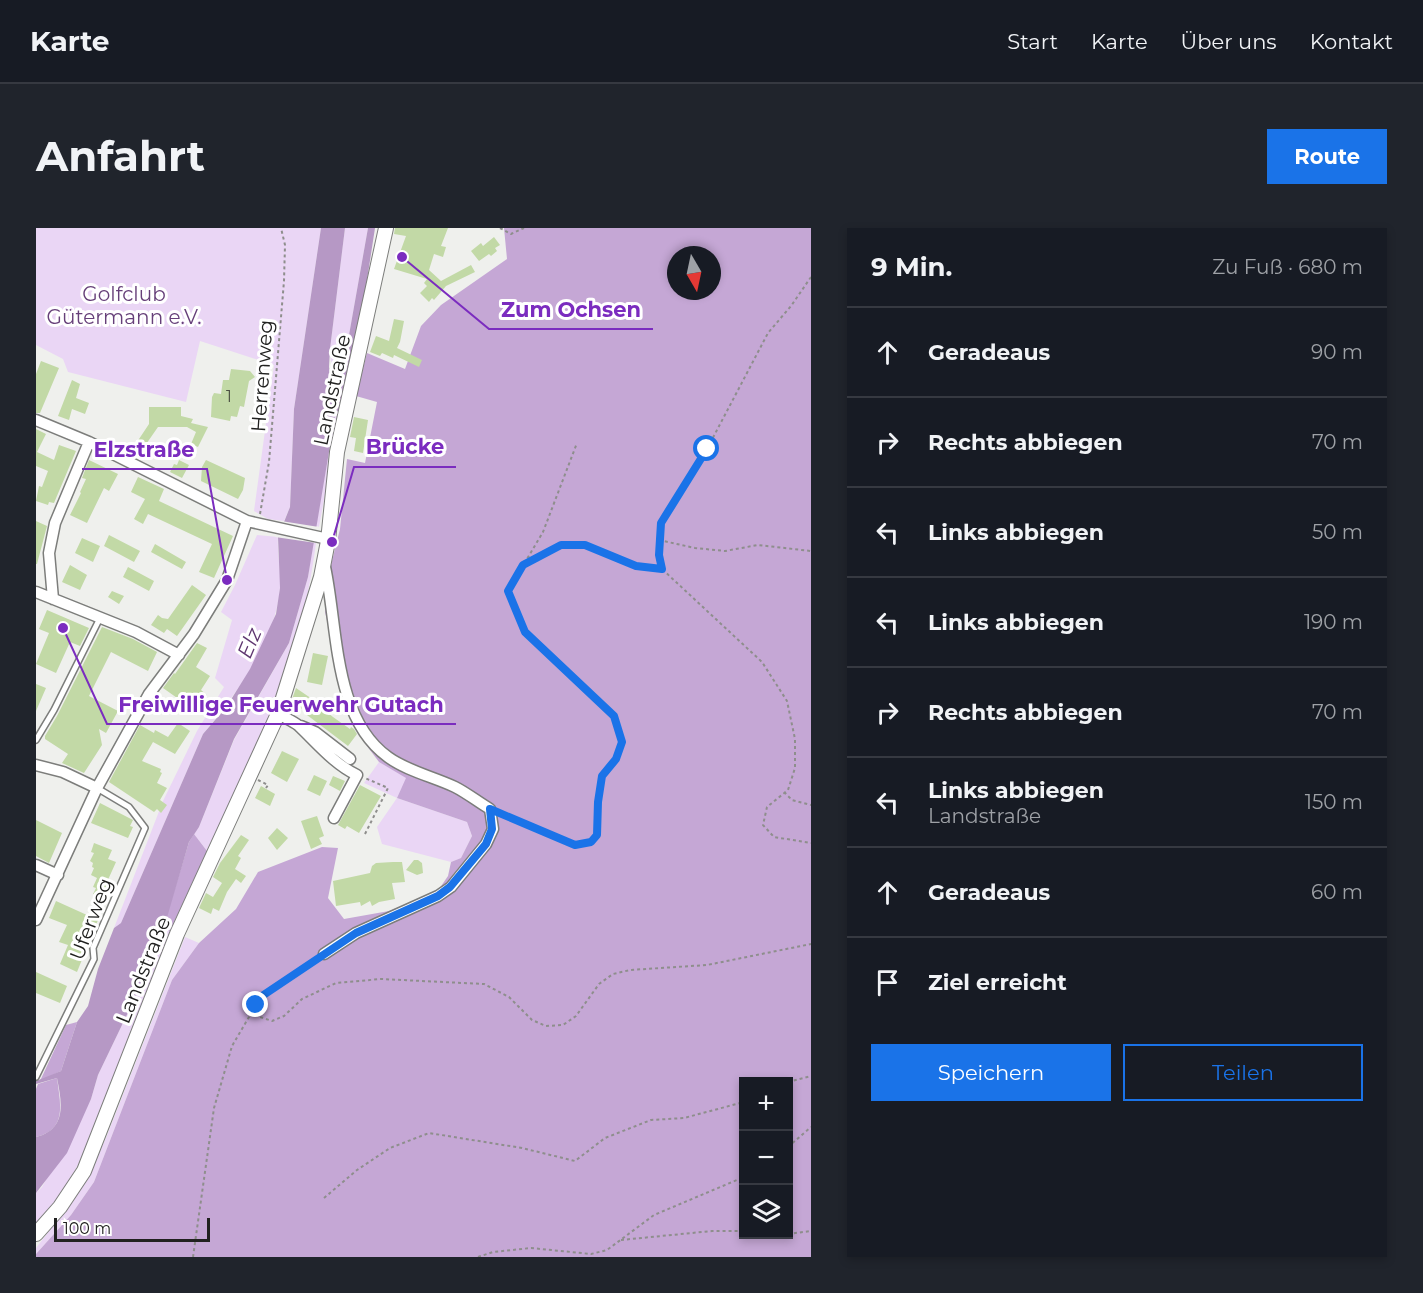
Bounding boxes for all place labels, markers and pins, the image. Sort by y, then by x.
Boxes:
callout: Zum Ochsen [489,290,653,329]
callout: Brücke [354,428,456,467]
callout: Elzstraße [82,430,207,469]
callout: Freiwillige Feuerwehr Gutach [107,685,456,724]

